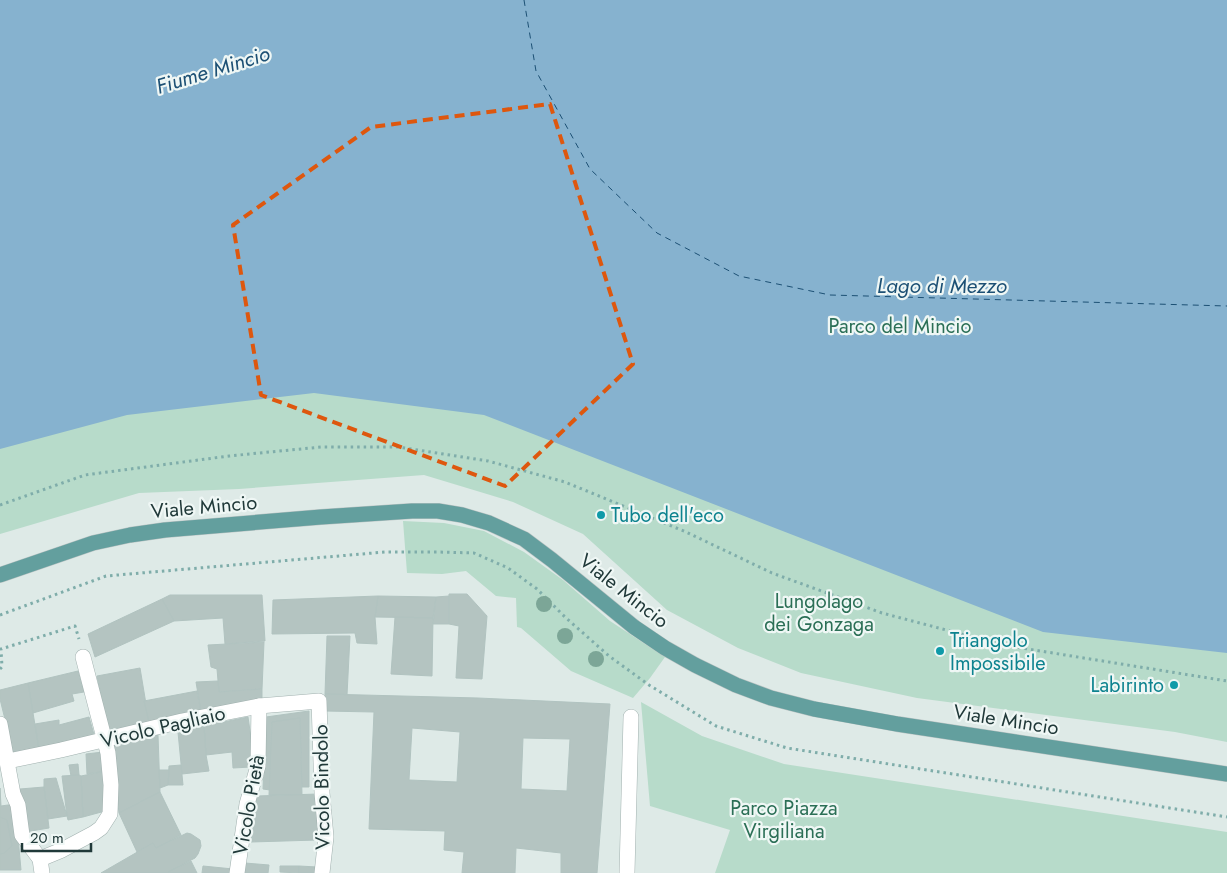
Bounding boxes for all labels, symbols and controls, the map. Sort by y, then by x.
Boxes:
water label: Fiume Mincio [152,38,274,102]
water label: Lago di Mezzo [877,271,1007,301]
park label: Parco del Mincio [829,312,972,341]
street label: Viale Mincio [150,488,258,526]
place label: Tubo dell'eco [611,501,724,530]
marker: Tubo dell'eco [595,509,607,521]
street label: Viale Mincio [573,547,675,635]
park label: Lungolago dei Gonzaga [764,587,874,639]
place label: Triangolo Impossibile [950,626,1046,678]
marker: Triangolo Impossibile [934,645,946,657]
place label: Labirinto [1091,671,1164,700]
marker: Labirinto [1168,679,1180,691]
street label: Viale Mincio [951,697,1061,743]
street label: Vicolo Pagliaio [98,699,228,755]
street label: Vicolo Bindolo [306,724,338,850]
street label: Vicolo Pietà [226,753,272,857]
park label: Parco Piazza Virgiliana [730,794,838,846]
scale bar [22,820,91,852]
text: 20 m [30,827,64,849]

